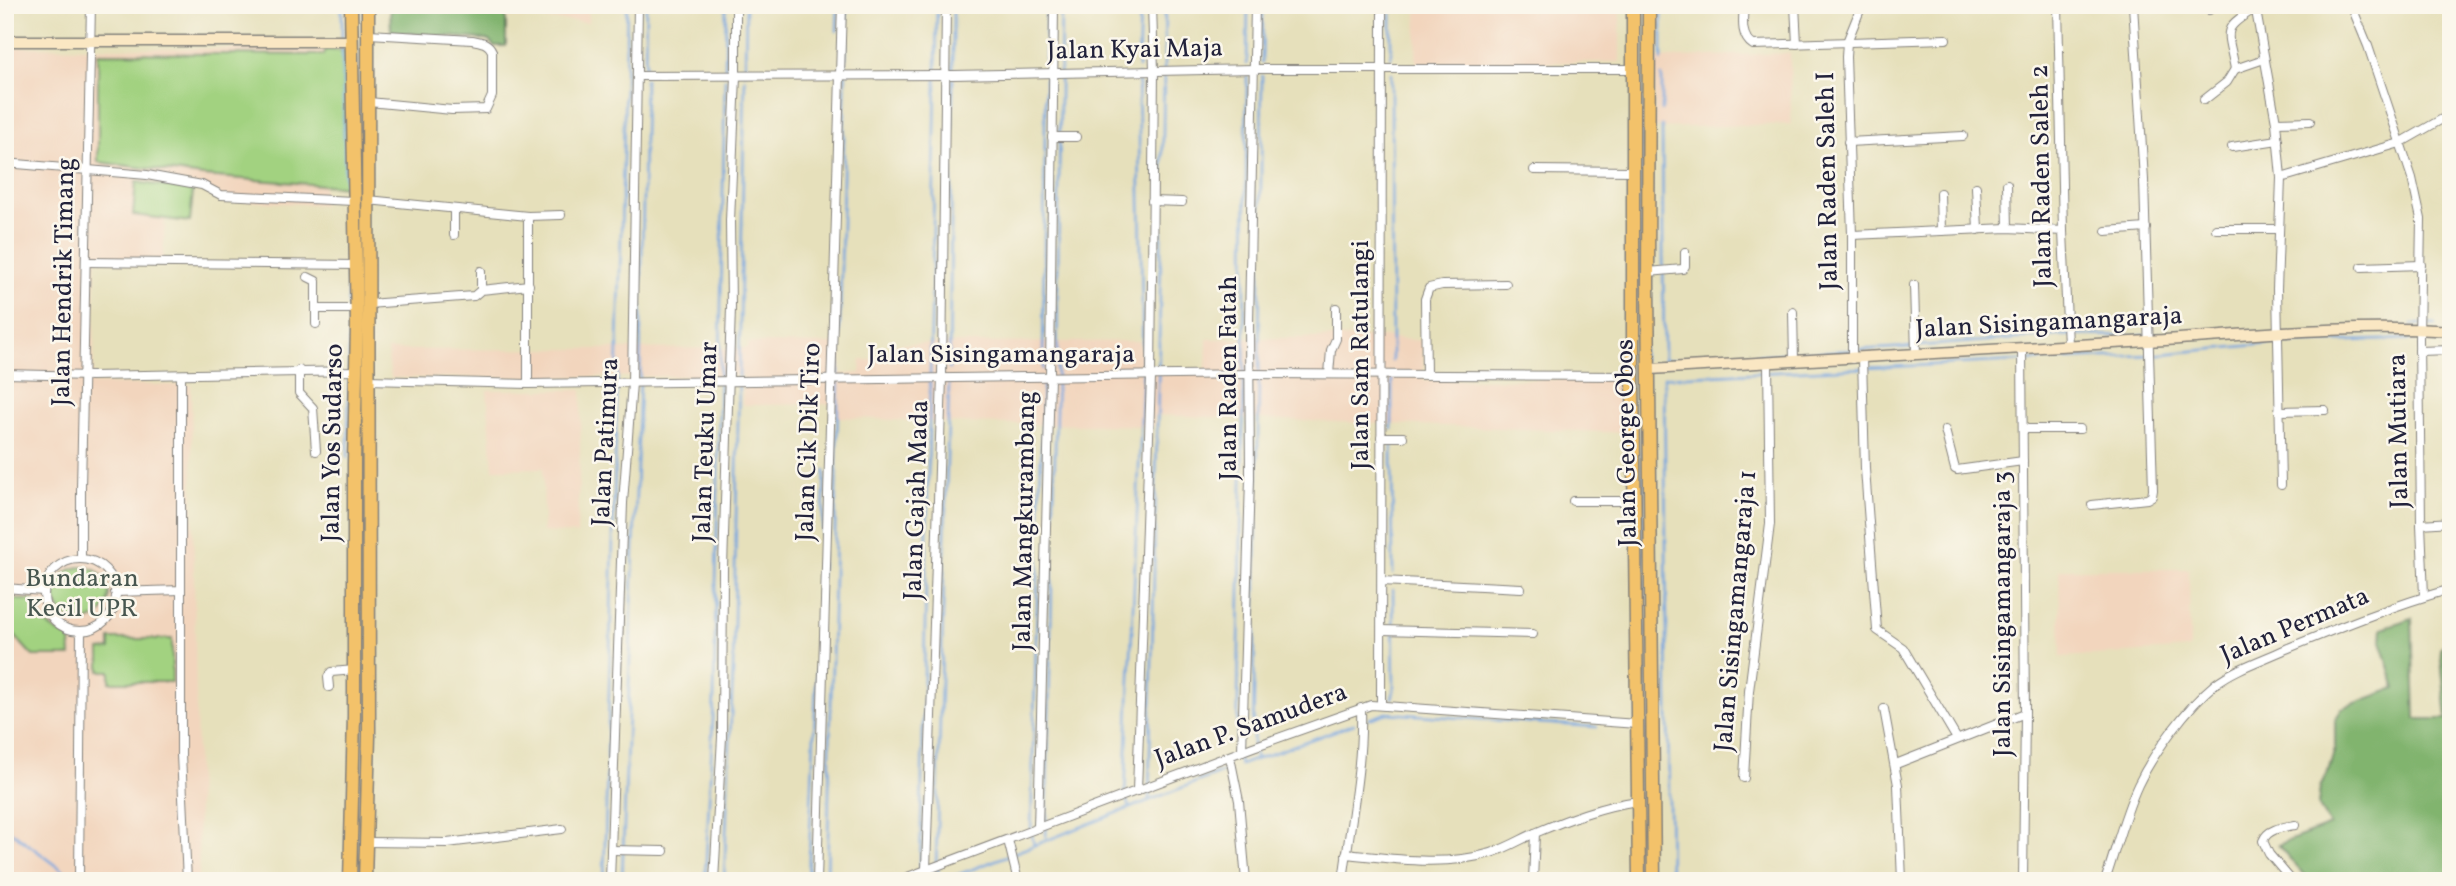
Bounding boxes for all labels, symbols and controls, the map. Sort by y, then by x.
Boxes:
street label: Jalan Kyai Maja [1047,30,1223,70]
street label: Jalan Raden Saleh 2 [2022,64,2062,288]
street label: Jalan Raden Saleh I [1808,71,1848,291]
street label: Jalan Hendrik Timang [44,157,84,407]
street label: Jalan Sam Ratulangi [1343,240,1379,470]
street label: Jalan Raden Fatah [1211,276,1247,480]
street label: Jalan Sisingamangaraja [1914,298,2184,348]
street label: Jalan Sisingamangaraja [867,337,1135,373]
street label: Jalan George Obos [1607,339,1647,547]
street label: Jalan Teuku Umar [685,341,727,543]
street label: Jalan Cik Dik Tiro [788,342,830,542]
street label: Jalan Yos Sudarso [313,343,353,543]
street label: Jalan Mutiara [2380,353,2418,509]
street label: Jalan Patimura [584,357,628,527]
street label: Jalan Mangkurambang [1005,390,1045,652]
street label: Jalan Gajah Mada [896,399,938,601]
street label: Jalan Sisingamangaraja 1 [1706,468,1766,754]
street label: Jalan Sisingamangaraja 3 [1985,471,2021,757]
park label: Bundaran Kecil UPR [25,561,139,627]
street label: Jalan Permata [2215,578,2375,674]
street label: Jalan P. Samudera [1150,674,1352,778]

